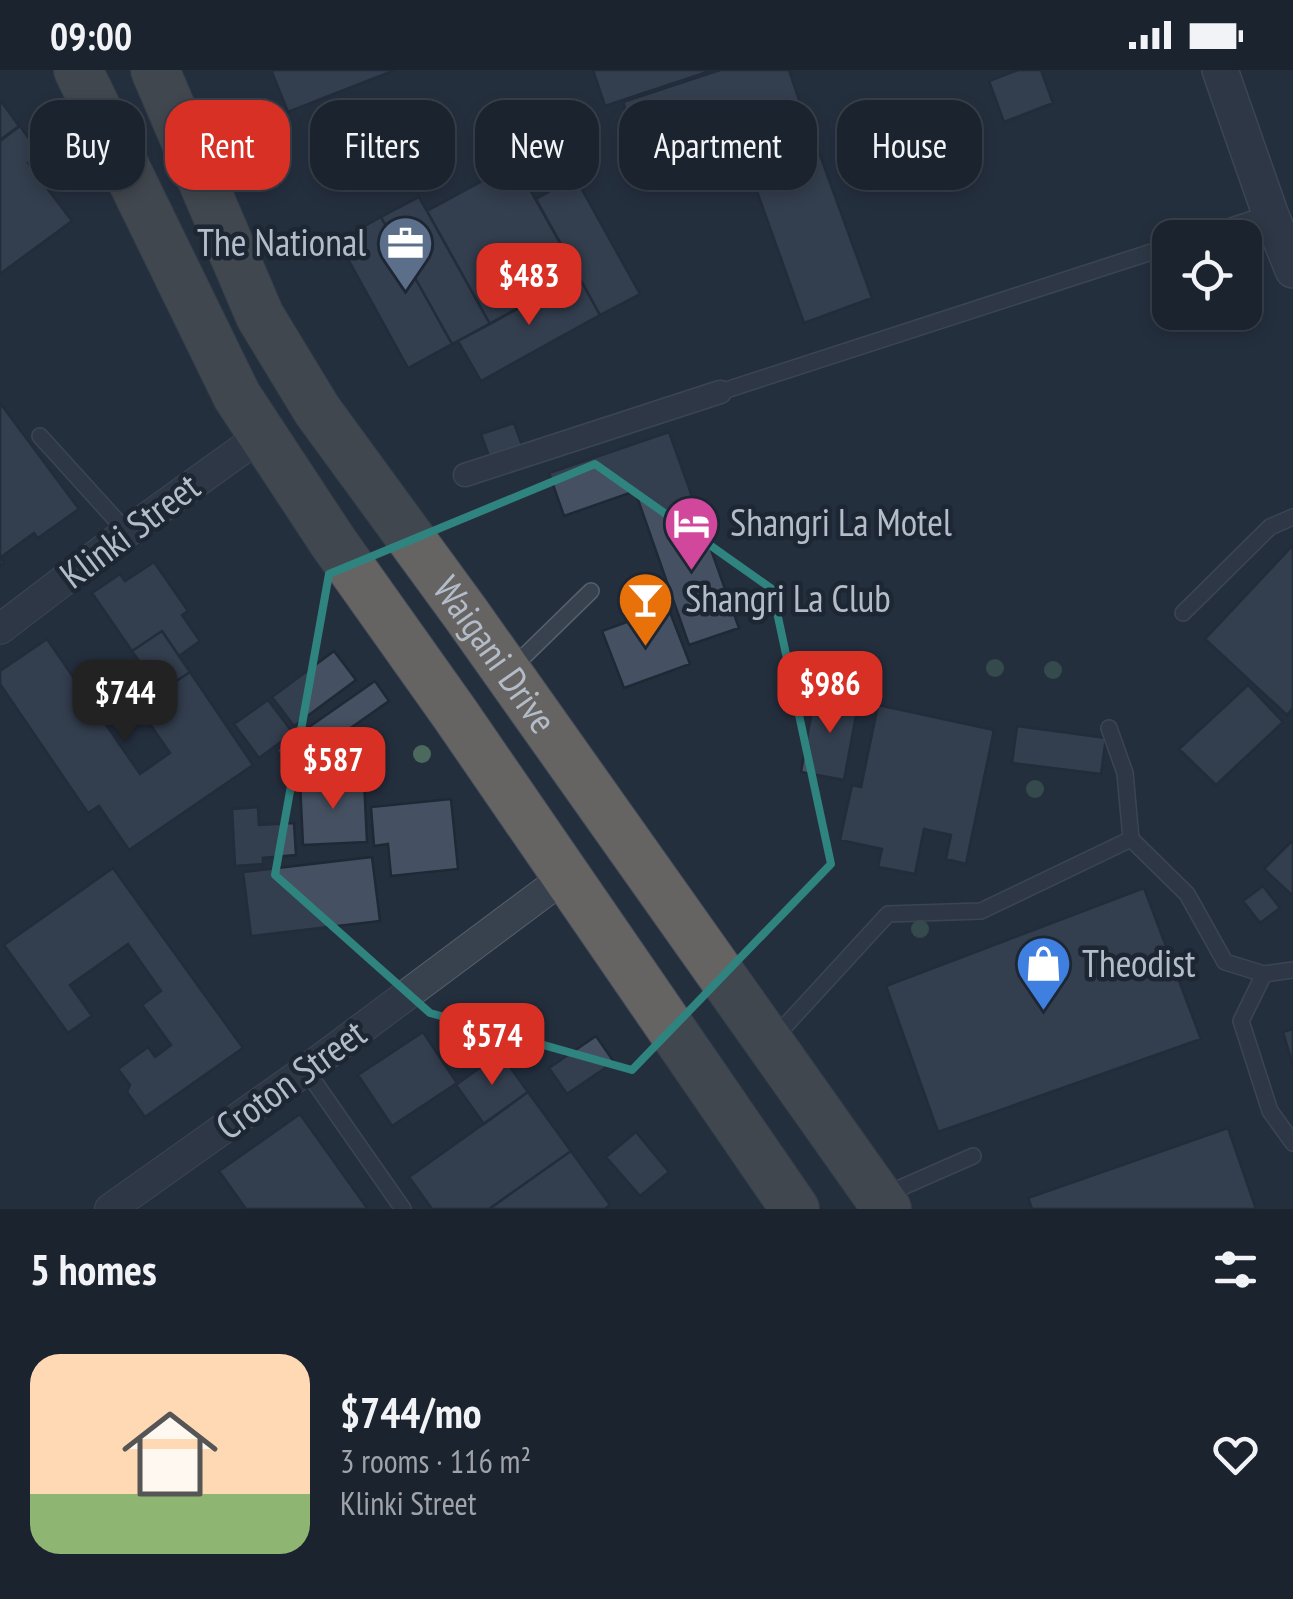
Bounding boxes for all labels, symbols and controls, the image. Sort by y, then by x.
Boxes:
text: 09:00 [50,11,132,60]
chip: Buy [30,100,145,190]
chip: Rent [165,100,290,190]
chip: Filters [310,100,455,190]
chip: New [475,100,599,190]
chip: Apartment [619,100,817,190]
chip: House [837,100,982,190]
office icon: The National [375,213,435,292]
place label: The National [197,217,366,266]
map controls [1152,220,1262,330]
button: locate [1152,220,1262,330]
pin: $483 [470,243,588,328]
text: $483 [498,254,560,296]
street label: Klinki Street [50,461,209,598]
hotel icon: Shangri La Motel [661,493,721,572]
place label: Shangri La Motel [730,497,952,546]
street label: Waigani Drive [423,566,568,742]
bar icon: Shangri La Club [616,569,676,648]
place label: Shangri La Club [685,573,891,622]
pin: $986 [771,651,889,736]
pin: $744 [66,660,184,745]
text: $986 [799,662,861,704]
text: $744 [94,671,156,713]
pin: $587 [274,727,392,812]
text: $587 [302,738,364,780]
shop icon: Theodist [1013,934,1073,1013]
place label: Theodist [1082,938,1196,987]
pin: $574 [433,1003,551,1088]
street label: Croton Street [205,1008,375,1150]
text: $574 [461,1014,523,1056]
text: 5 homes [30,1242,157,1297]
icon: filters [1208,1242,1263,1297]
text: $744/mo [340,1385,482,1440]
icon: home [110,1394,230,1514]
icon: heart [1208,1427,1263,1482]
text: 3 rooms · 116 m² [340,1440,531,1482]
text: Klinki Street [340,1482,477,1524]

